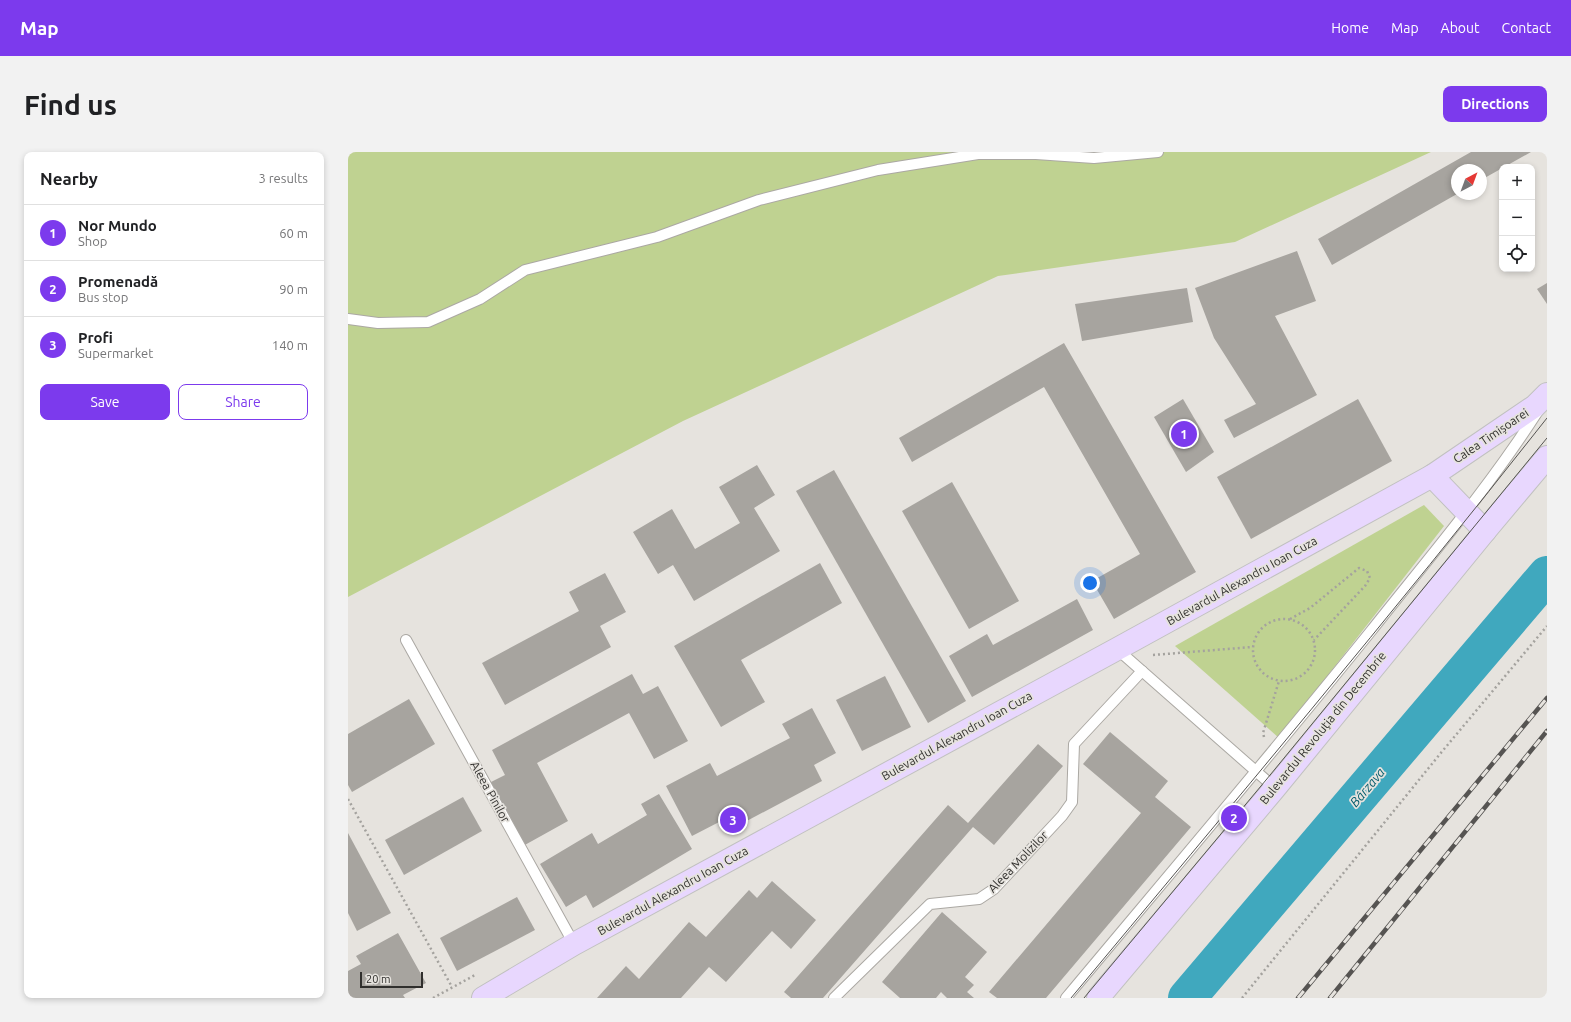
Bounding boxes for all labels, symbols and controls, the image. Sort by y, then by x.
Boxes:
text: Map [20,17,59,39]
text: Home [1331,20,1369,36]
text: Map [1391,20,1419,36]
text: About [1441,20,1480,36]
text: Contact [1502,20,1551,36]
button: Directions [1443,86,1547,122]
text: Find us [24,89,117,120]
north arrow [1451,164,1487,200]
map controls [1499,164,1535,272]
button: + [1499,164,1535,200]
text: Nearby [40,169,98,188]
text: 3 results [258,171,308,185]
button: − [1499,200,1535,236]
text: Nor Mundo [78,217,157,234]
text: 1 [49,226,57,240]
text: 60 m [279,226,308,240]
text: Shop [78,234,107,248]
button: locate [1499,236,1535,272]
text: Promenadă [78,273,158,290]
text: 2 [49,282,57,296]
text: 90 m [279,282,308,296]
text: Bus stop [78,290,128,304]
text: Profi [78,329,113,346]
text: 3 [49,338,57,352]
text: 140 m [272,338,308,352]
text: Supermarket [78,346,153,360]
button: Save [40,384,170,420]
button: Share [178,384,308,420]
street label: Calea Timișoarei [1451,406,1531,466]
pin: 1 [1171,419,1197,449]
street label: Bulevardul Alexandru Ioan Cuza [1164,534,1319,627]
your location [1080,573,1100,593]
street label: Bulevardul Revoluția din Decembrie [1257,649,1388,806]
street label: Bulevardul Alexandru Ioan Cuza [879,689,1034,782]
street label: Aleea Pinilor [468,759,513,825]
water label: Bârzava [1347,765,1387,809]
pin: 2 [1221,803,1247,833]
pin: 3 [720,805,746,835]
street label: Aleea Molizilor [985,828,1050,895]
street label: Bulevardul Alexandru Ioan Cuza [595,844,750,937]
scale bar [360,970,423,989]
text: 20 m [366,973,390,985]

